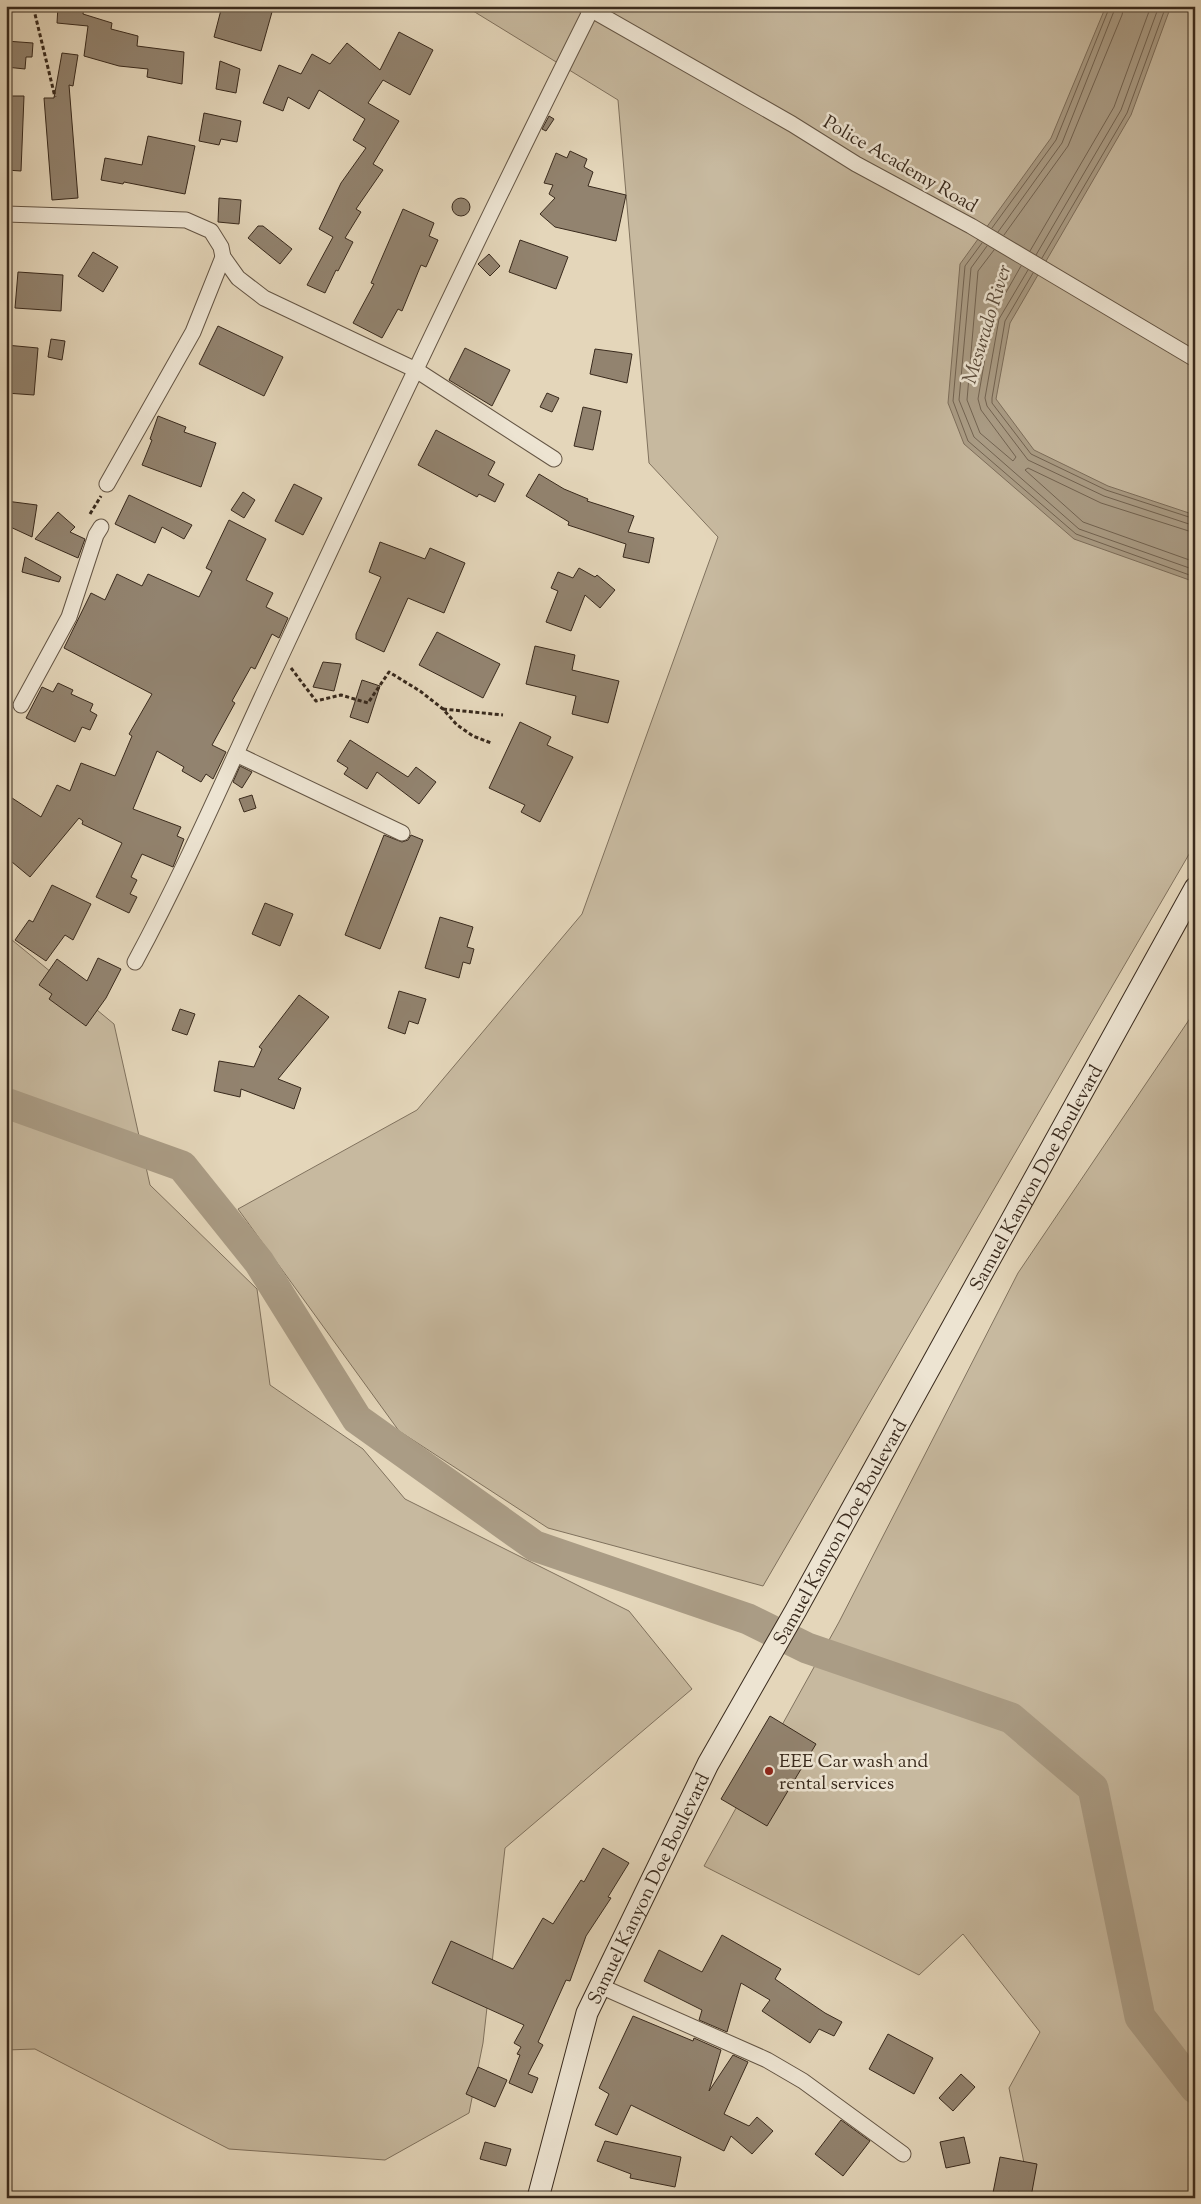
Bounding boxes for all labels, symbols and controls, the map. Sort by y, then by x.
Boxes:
street label: Police Academy Road [817,110,982,221]
water label: Mesurado River [956,261,1020,388]
street label: Samuel Kanyon Doe Boulevard [964,1060,1111,1296]
street label: Samuel Kanyon Doe Boulevard [768,1415,915,1651]
place label: EEE Car wash and rental services [779,1749,929,1798]
marker: EEE Car wash and rental services [763,1765,775,1777]
street label: Samuel Kanyon Doe Boulevard [582,1769,718,2010]

